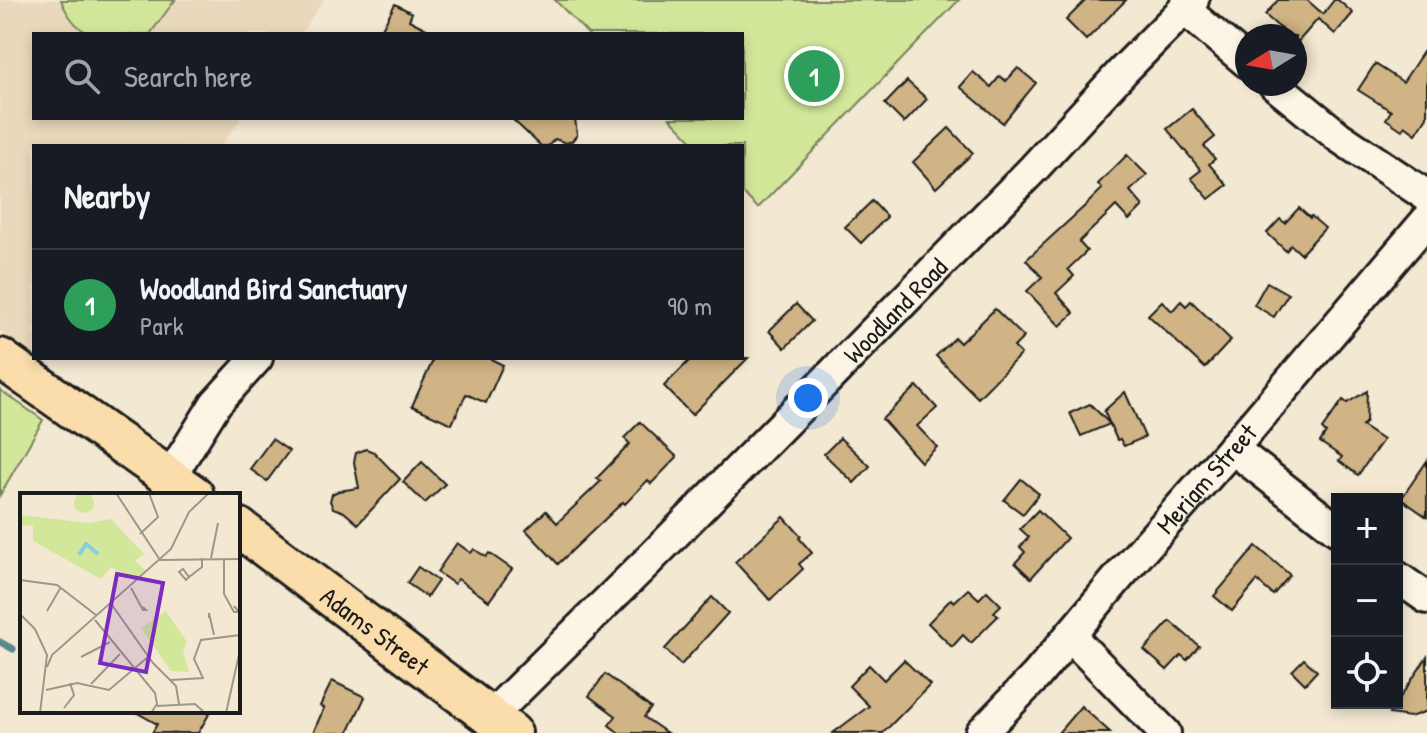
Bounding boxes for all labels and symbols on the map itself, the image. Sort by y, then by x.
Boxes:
north arrow [1235,24,1307,96]
pin: 1 [788,46,840,106]
street label: Woodland Road [835,250,955,371]
your location [788,378,828,418]
street label: Meriam Street [1148,415,1265,541]
inset map [20,493,240,713]
street label: Adams Street [314,578,438,683]

